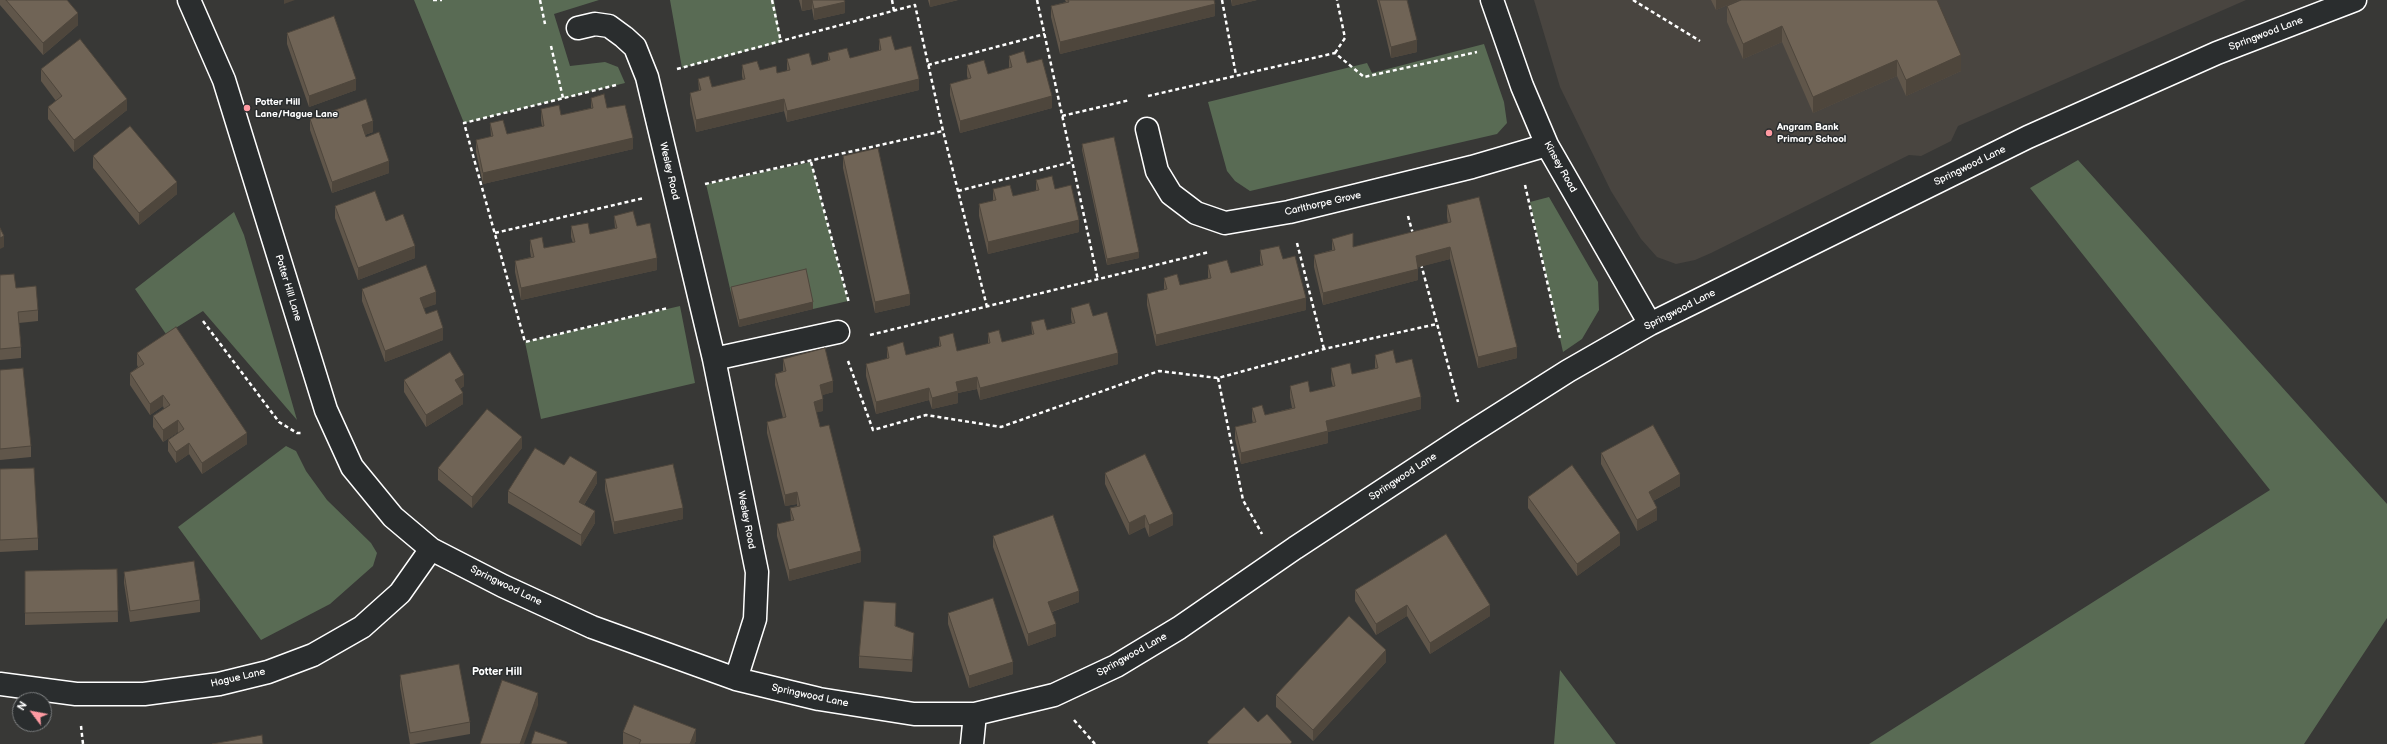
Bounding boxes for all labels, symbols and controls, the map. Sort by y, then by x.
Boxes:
street label: Springwood Lane [2227,14,2305,54]
place label: Potter Hill Lane/Hague Lane [255,96,338,120]
marker: Potter Hill Lane/Hague Lane [242,103,252,113]
place label: Angram Bank Primary School [1777,121,1846,144]
marker: Angram Bank Primary School [1764,128,1774,138]
street label: Kinsey Road [1541,139,1579,195]
street label: Wesley Road [657,141,681,201]
street label: Springwood Lane [1932,143,2008,189]
street label: Carlthorpe Grove [1284,189,1362,219]
street label: Potter Hill Lane [272,253,304,323]
street label: Springwood Lane [1642,287,1718,333]
street label: Springwood Lane [1367,451,1439,503]
street label: Wesley Road [734,490,758,550]
street label: Springwood Lane [468,563,544,609]
street label: Springwood Lane [1095,631,1169,679]
district label: Potter Hill [472,665,522,679]
street label: Hague Lane [210,666,266,690]
street label: Springwood Lane [770,682,850,710]
north arrow [12,692,52,732]
text: N [15,699,30,713]

